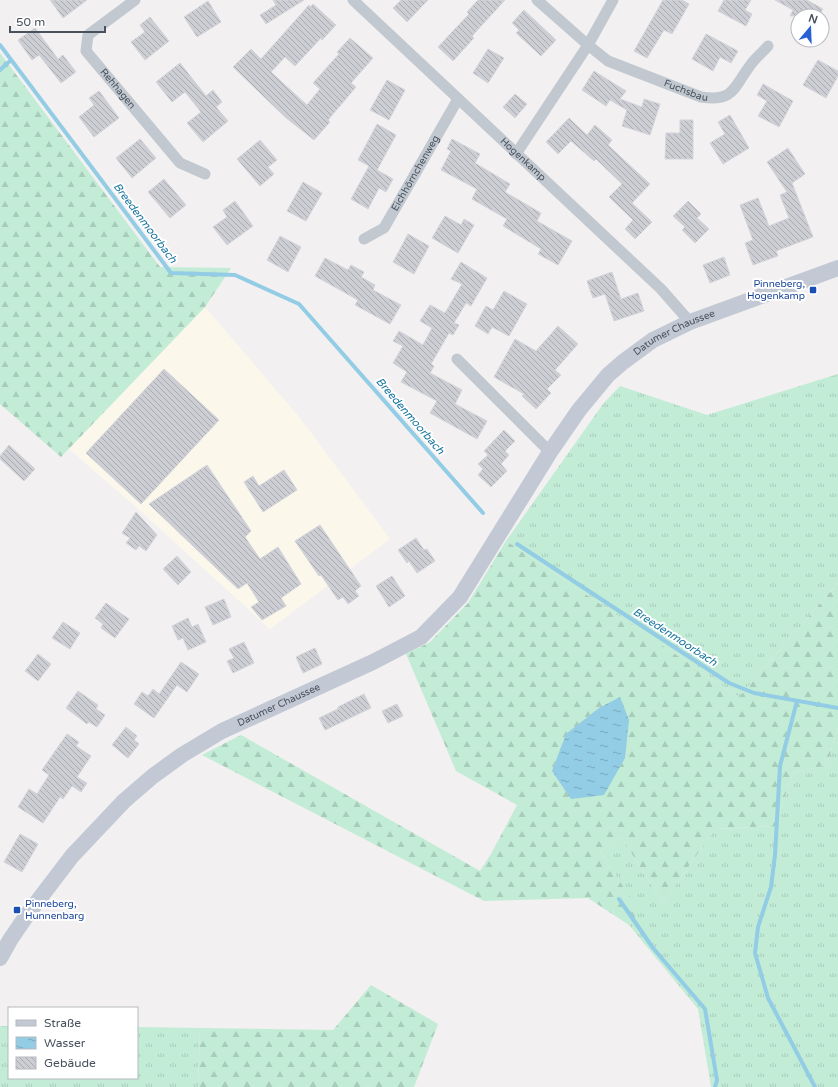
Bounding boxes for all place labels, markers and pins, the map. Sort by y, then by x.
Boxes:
place label: Pinneberg, Hogenkamp [747,278,805,302]
marker: Pinneberg, Hogenkamp [808,285,818,295]
place label: Pinneberg, Hunnenbarg [25,898,84,922]
marker: Pinneberg, Hunnenbarg [12,905,22,915]

